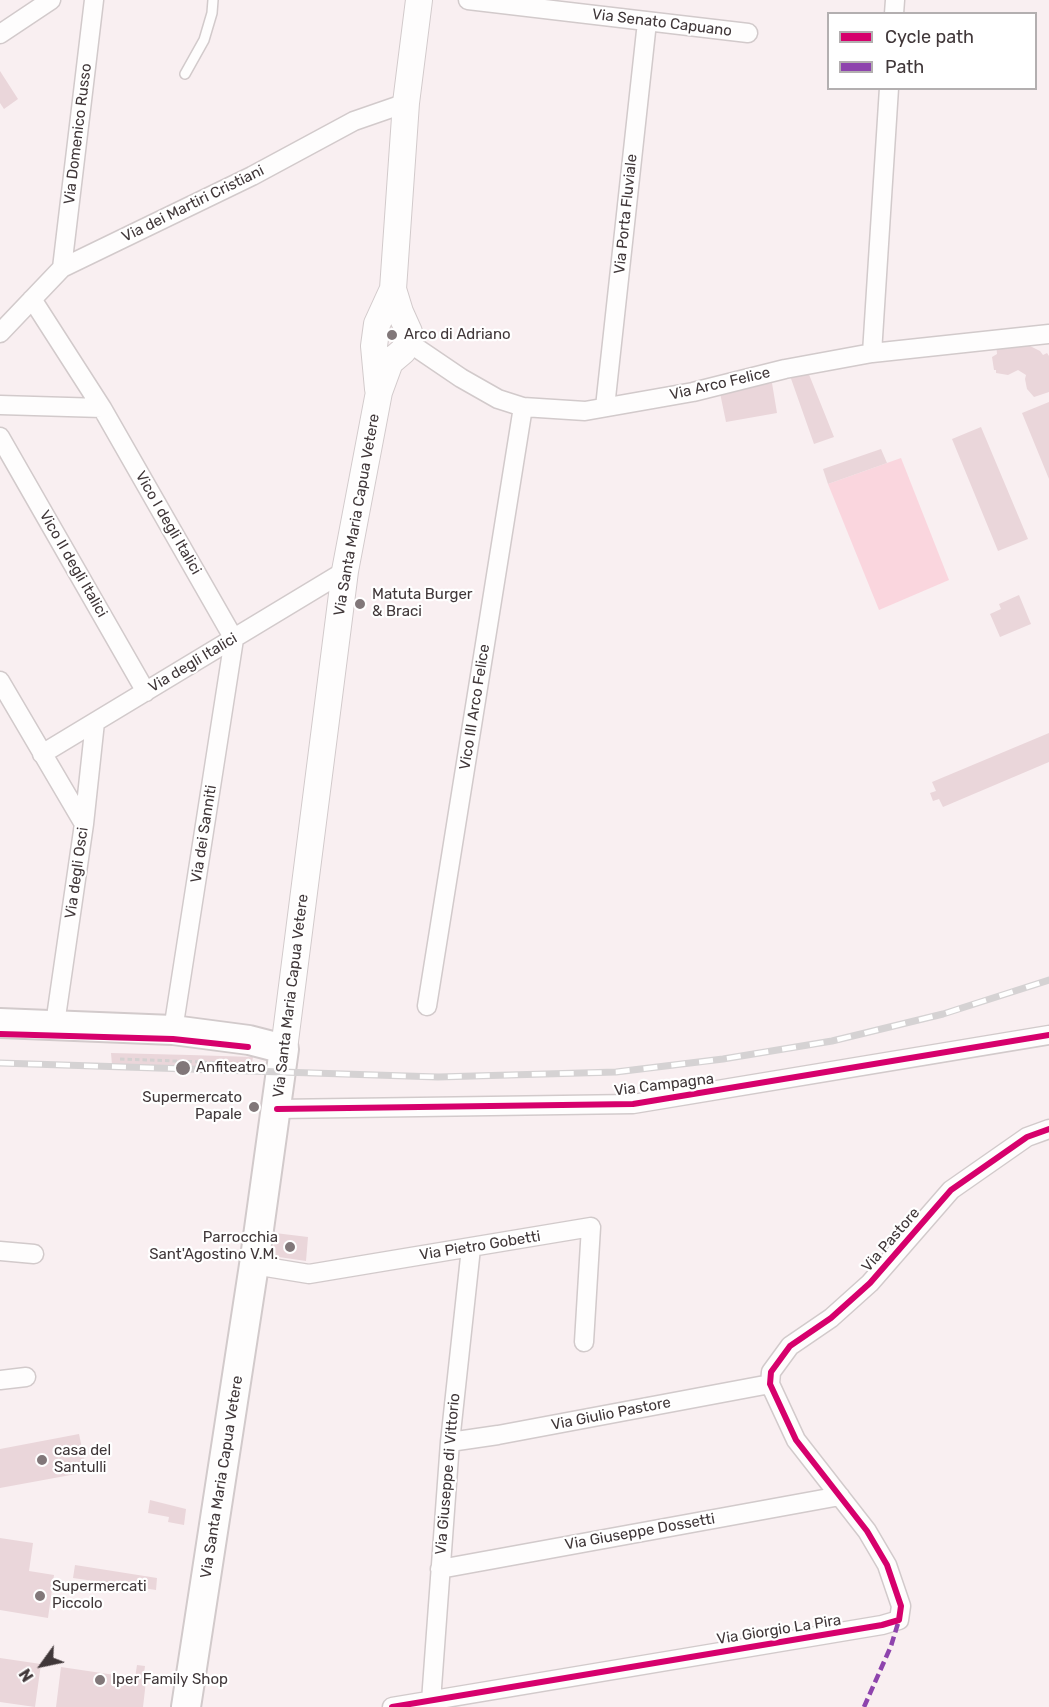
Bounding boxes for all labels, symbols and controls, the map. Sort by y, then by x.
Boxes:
street label: Via Senato Capuano [591,5,733,41]
legend [827,12,1037,90]
text: Cycle path [885,26,974,48]
text: Path [885,56,924,78]
street label: Via Domenico Russo [60,62,96,206]
street label: Via Porta Fluviale [611,153,641,275]
street label: Via dei Martiri Cristiani [119,162,267,246]
place label: Arco di Adriano [404,326,511,344]
marker: Arco di Adriano [385,328,399,342]
street label: Via Arco Felice [668,364,772,404]
street label: Via Santa Maria Capua Vetere [330,412,384,618]
street label: Vico I degli Italici [131,468,205,578]
street label: Vico II degli Italici [35,507,111,621]
place label: Matuta Burger & Braci [372,586,472,621]
marker: Matuta Burger & Braci [353,597,367,611]
street label: Via degli Italici [145,630,241,696]
street label: Vico III Arco Felice [456,643,494,771]
street label: Via dei Sanniti [187,784,221,884]
street label: Via degli Osci [62,826,92,920]
street label: Via Santa Maria Capua Vetere [270,893,312,1099]
marker: Anfiteatro [174,1059,192,1077]
place label: Anfiteatro [196,1059,266,1077]
street label: Via Campagna [613,1070,715,1100]
place label: Supermercato Papale [142,1089,242,1124]
marker: Supermercato Papale [247,1100,261,1114]
street label: Via Pastore [858,1204,924,1276]
street label: Via Pietro Gobetti [418,1228,542,1264]
place label: Parrocchia Sant'Agostino V.M. [149,1229,278,1264]
marker: Parrocchia Sant'Agostino V.M. [283,1240,297,1254]
street label: Via Santa Maria Capua Vetere [197,1374,247,1580]
street label: Via Giuseppe di Vittorio [432,1392,464,1556]
street label: Via Giulio Pastore [550,1394,672,1434]
place label: casa del Santulli [54,1442,111,1477]
marker: casa del Santulli [35,1453,49,1467]
street label: Via Giuseppe Dossetti [563,1510,717,1554]
place label: Supermercati Piccolo [52,1578,147,1613]
marker: Supermercati Piccolo [33,1589,47,1603]
street label: Via Giorgio La Pira [715,1611,843,1649]
north arrow [12,1635,72,1695]
text: N [15,1665,38,1685]
place label: Iper Family Shop [112,1671,228,1689]
marker: Iper Family Shop [93,1673,107,1687]

